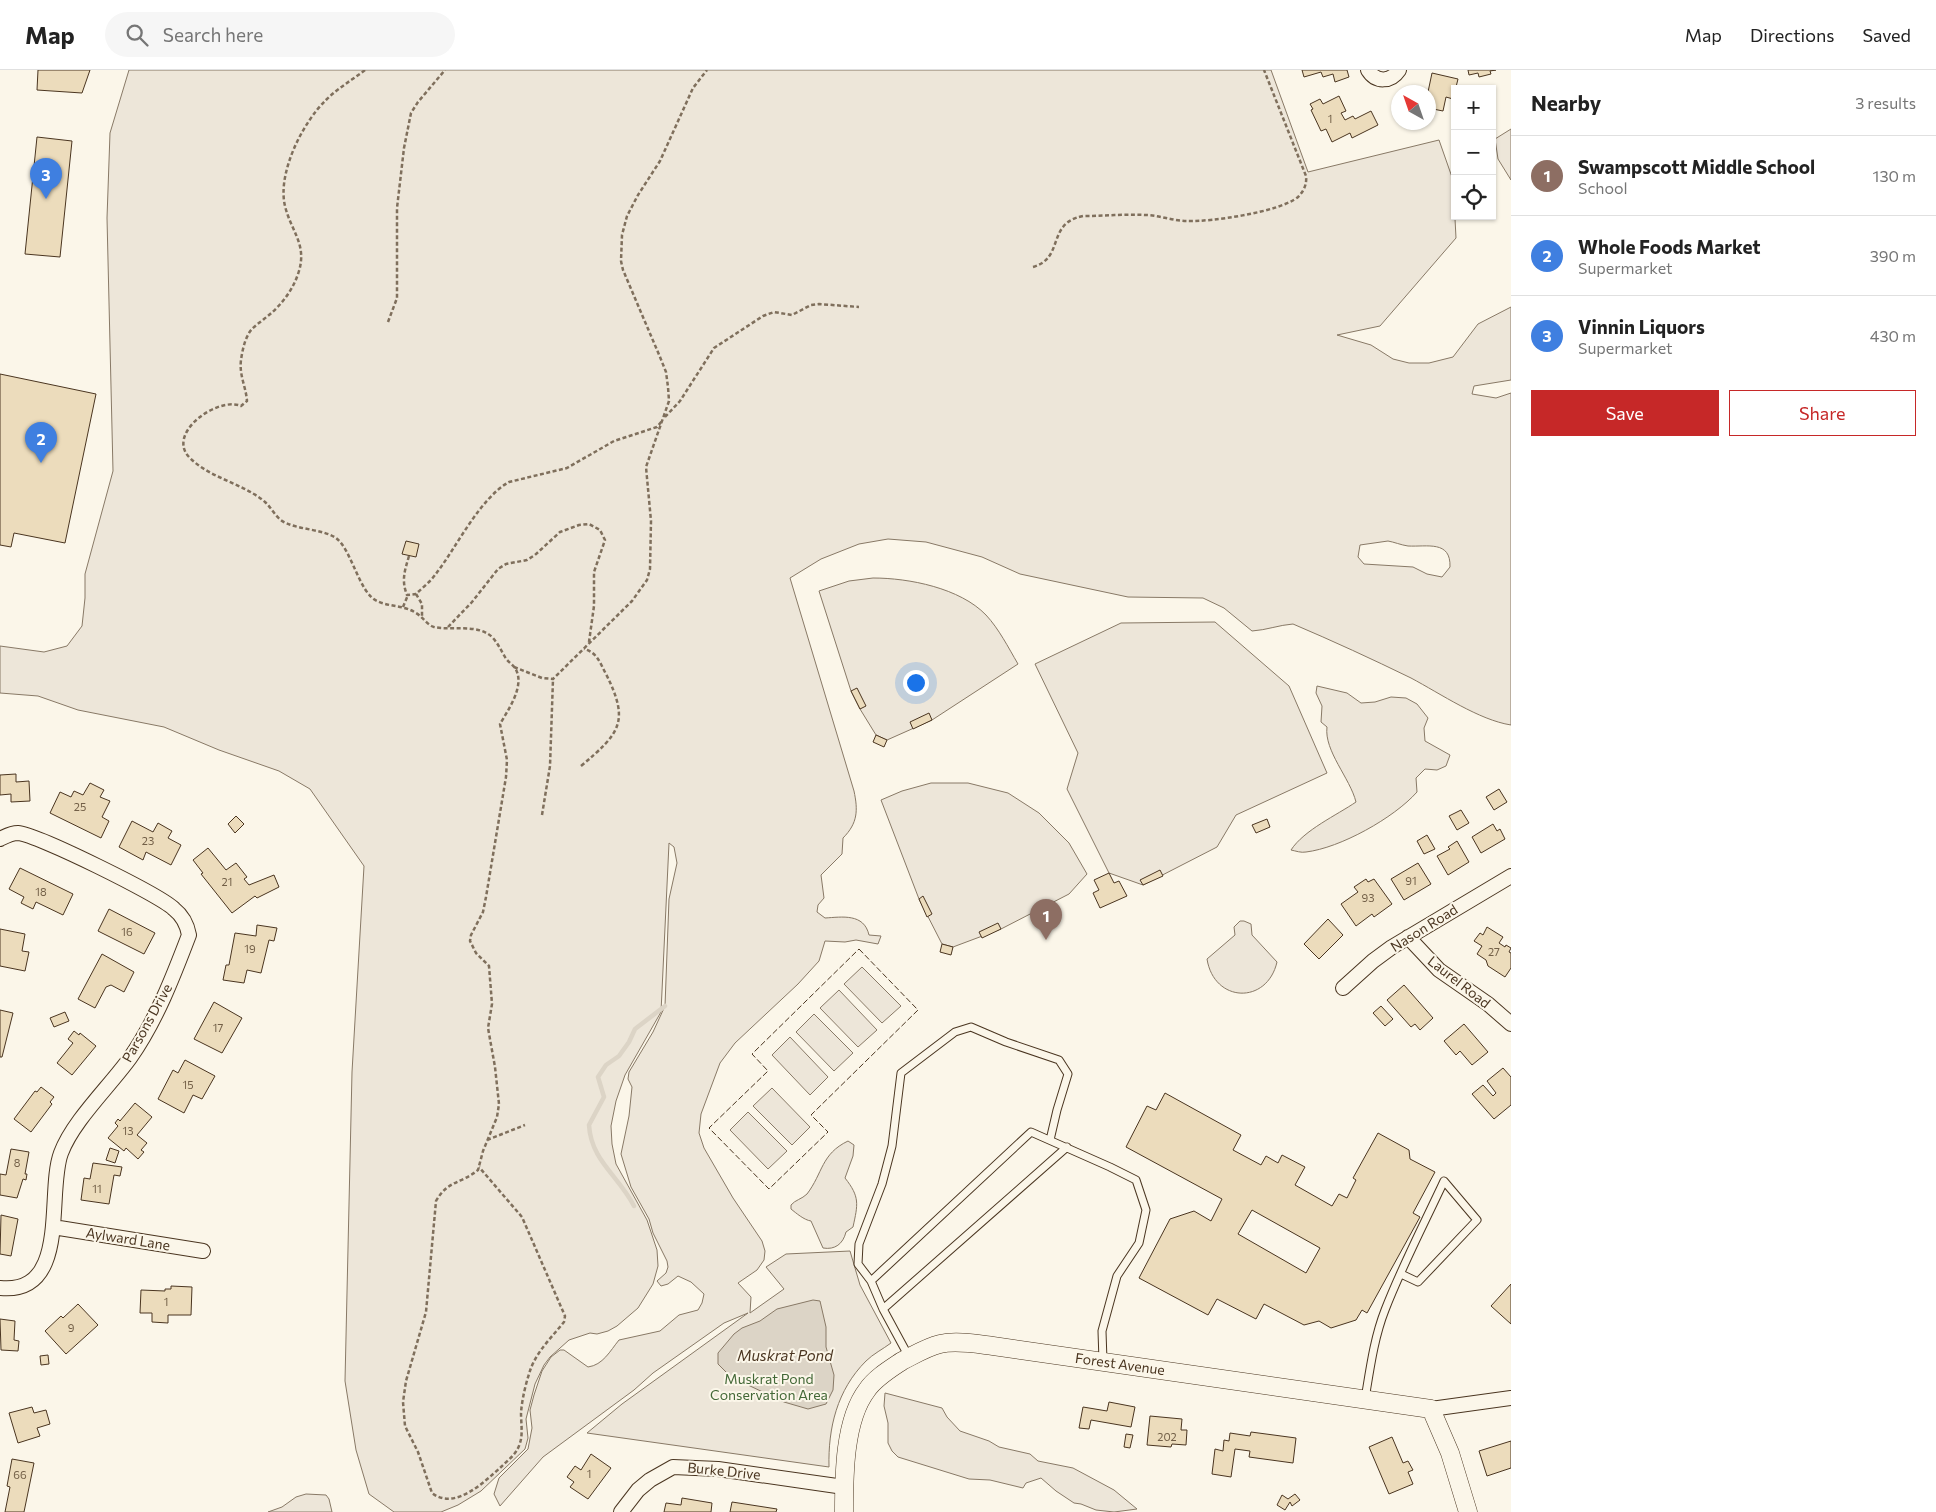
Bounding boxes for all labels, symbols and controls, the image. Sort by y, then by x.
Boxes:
search box [105,12,455,57]
text: Map [25,20,75,49]
icon: search [123,21,151,49]
text: Search here [163,23,263,46]
text: Map [1685,24,1722,46]
text: Directions [1750,24,1834,46]
text: Saved [1862,24,1911,46]
north arrow [1391,85,1436,130]
map controls [1451,85,1496,220]
button: + [1451,85,1496,130]
text: Nearby [1531,90,1601,115]
text: 3 results [1855,93,1916,112]
house number: 1 [1328,112,1332,125]
button: − [1451,130,1496,175]
text: Swampscott Middle School [1578,155,1815,178]
pin: 3 [30,158,62,199]
text: 1 [1543,166,1551,185]
text: 130 m [1873,166,1916,185]
button: locate [1451,175,1496,220]
text: School [1578,178,1628,197]
text: Whole Foods Market [1578,235,1760,258]
text: 2 [1542,246,1552,265]
text: 390 m [1870,246,1916,265]
text: Supermarket [1578,258,1673,277]
text: Vinnin Liquors [1578,315,1705,338]
text: 3 [1542,326,1552,345]
text: 430 m [1870,326,1916,345]
text: Supermarket [1578,338,1673,357]
button: Save [1531,390,1719,436]
button: Share [1729,390,1916,436]
pin: 2 [25,422,57,463]
your location [903,670,929,696]
house number: 25 [74,800,86,813]
house number: 23 [142,834,154,847]
house number: 91 [1405,874,1417,887]
house number: 21 [222,875,232,888]
house number: 18 [35,885,47,898]
house number: 93 [1362,891,1374,904]
pin: 1 [1030,899,1062,940]
street label: Nason Road [1387,900,1460,955]
house number: 16 [121,925,133,938]
house number: 19 [244,942,256,955]
house number: 27 [1488,945,1500,958]
street label: Laurel Road [1425,952,1494,1011]
street label: Parsons Drive [118,981,175,1065]
house number: 17 [213,1021,223,1034]
house number: 15 [182,1078,194,1091]
house number: 13 [123,1124,133,1137]
house number: 8 [14,1156,21,1169]
house number: 11 [92,1182,102,1195]
street label: Aylward Lane [85,1223,171,1254]
house number: 1 [164,1295,168,1308]
house number: 9 [68,1321,75,1334]
water label: Muskrat Pond [737,1346,834,1364]
street label: Forest Avenue [1074,1349,1166,1378]
park label: Muskrat Pond Conservation Area [710,1370,828,1403]
house number: 202 [1157,1430,1177,1443]
street label: Burke Drive [687,1458,762,1483]
house number: 1 [587,1467,591,1480]
house number: 66 [13,1468,27,1481]

